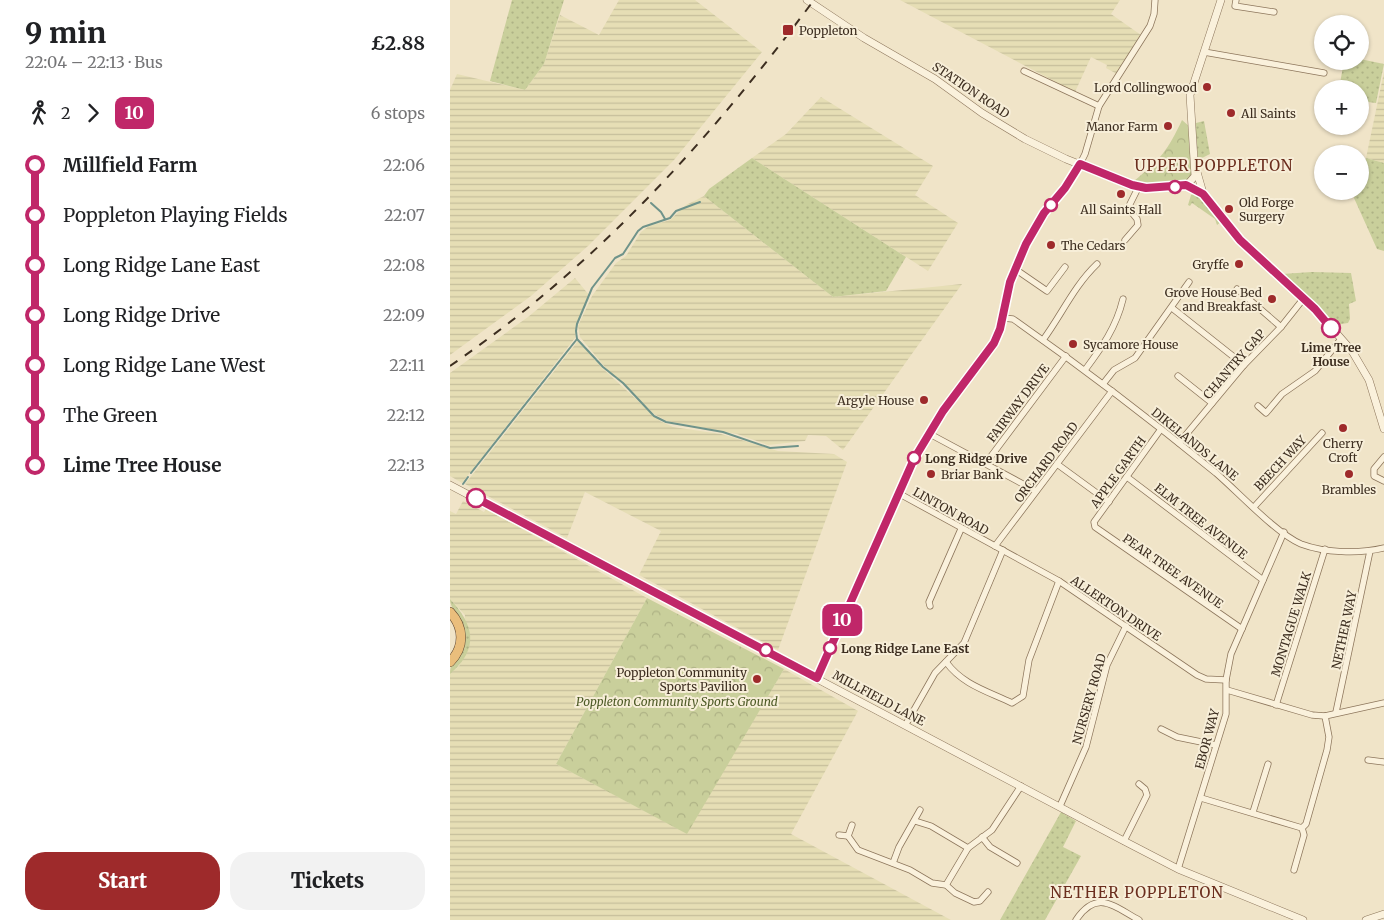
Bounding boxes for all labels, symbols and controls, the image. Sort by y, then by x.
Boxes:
text: 9 min [25,15,106,51]
map controls [1314,15,1369,200]
button: locate [1314,15,1369,70]
marker: Poppleton [781,23,795,37]
place label: Poppleton [799,23,858,38]
text: £2.88 [371,31,425,55]
text: 22:04 – 22:13 · Bus [25,52,163,72]
street label: STATION ROAD [930,59,1012,121]
place label: Lord Collingwood [1094,80,1197,95]
button: + [1314,80,1369,135]
marker: Lord Collingwood [1201,81,1213,93]
icon: walk [25,99,53,127]
icon: forward [79,99,107,127]
text: 10 [125,101,144,124]
text: 2 [61,103,71,123]
text: 6 stops [371,103,425,123]
place label: All Saints [1240,106,1296,121]
marker: All Saints [1225,107,1237,119]
place label: Manor Farm [1086,119,1158,134]
marker: Manor Farm [1162,120,1174,132]
button: − [1314,145,1369,200]
text: Millfield Farm [63,153,197,177]
text: 22:06 [383,155,425,175]
district label: UPPER POPPLETON [1135,156,1293,175]
unlabelled marker [1168,180,1182,194]
marker: All Saints Hall [1115,188,1127,200]
place label: Old Forge Surgery [1239,195,1294,224]
unlabelled marker [1044,198,1058,212]
place label: All Saints Hall [1079,202,1162,217]
text: Poppleton Playing Fields [63,203,288,227]
marker: Old Forge Surgery [1223,203,1235,215]
text: 22:07 [384,205,425,225]
place label: The Cedars [1061,238,1126,253]
marker: The Cedars [1045,239,1057,251]
text: Long Ridge Lane East [63,253,260,277]
text: 22:08 [383,255,425,275]
place label: Gryffe [1193,257,1229,272]
marker: Gryffe [1233,258,1245,270]
place label: Grove House Bed and Breakfast [1165,285,1262,314]
marker: Grove House Bed and Breakfast [1266,293,1278,305]
text: Long Ridge Drive [63,303,220,327]
text: 22:09 [383,305,425,325]
marker: Lime Tree House [1321,318,1341,338]
street label: CHANTRY GAP [1200,326,1269,402]
place label: Sycamore House [1083,337,1178,352]
marker: Sycamore House [1067,338,1079,350]
place label: Lime Tree House [1301,340,1362,369]
text: Long Ridge Lane West [63,353,265,377]
text: 22:11 [389,355,425,375]
street label: FAIRWAY DRIVE [984,361,1053,445]
place label: Argyle House [836,393,914,408]
marker: Argyle House [918,394,930,406]
text: The Green [63,403,158,427]
street label: DIKELANDS LANE [1149,404,1242,484]
text: 22:12 [387,405,425,425]
street label: ORCHARD ROAD [1011,419,1081,505]
marker: Cherry Croft [1337,422,1349,434]
street label: BEECH WAY [1251,432,1309,494]
street label: APPLE GARTH [1086,433,1149,511]
place label: Cherry Croft [1323,436,1363,465]
marker: Long Ridge Drive [907,451,921,465]
place label: Long Ridge Drive [925,451,1028,466]
text: Lime Tree House [63,453,221,477]
text: 22:13 [387,455,425,475]
place label: Briar Bank [941,467,1004,482]
marker: Briar Bank [925,468,937,480]
marker: Brambles [1343,468,1355,480]
street label: ELM TREE AVENUE [1152,480,1251,562]
place label: Brambles [1322,482,1376,497]
street label: LINTON ROAD [910,484,992,538]
unlabelled marker [466,488,486,508]
street label: PEAR TREE AVENUE [1120,531,1226,612]
street label: MONTAGUE WALK [1268,569,1314,678]
street label: ALLERTON DRIVE [1067,572,1164,644]
street label: NETHER WAY [1328,589,1360,671]
line badge: 10 [820,604,864,636]
text: 10 [832,608,852,631]
marker: Long Ridge Lane East [823,641,837,655]
place label: Long Ridge Lane East [841,641,969,656]
unlabelled marker [759,643,773,657]
street label: NURSERY ROAD [1069,652,1109,746]
place label: Poppleton Community Sports Pavilion [616,665,747,694]
street label: MILLFIELD LANE [830,667,928,729]
marker: Poppleton Community Sports Pavilion [751,673,763,685]
park label: Poppleton Community Sports Ground [576,694,778,709]
street label: EBOR WAY [1192,707,1222,771]
button: Start [25,852,220,910]
button: Tickets [230,852,425,910]
district label: NETHER POPPLETON [1050,883,1224,902]

